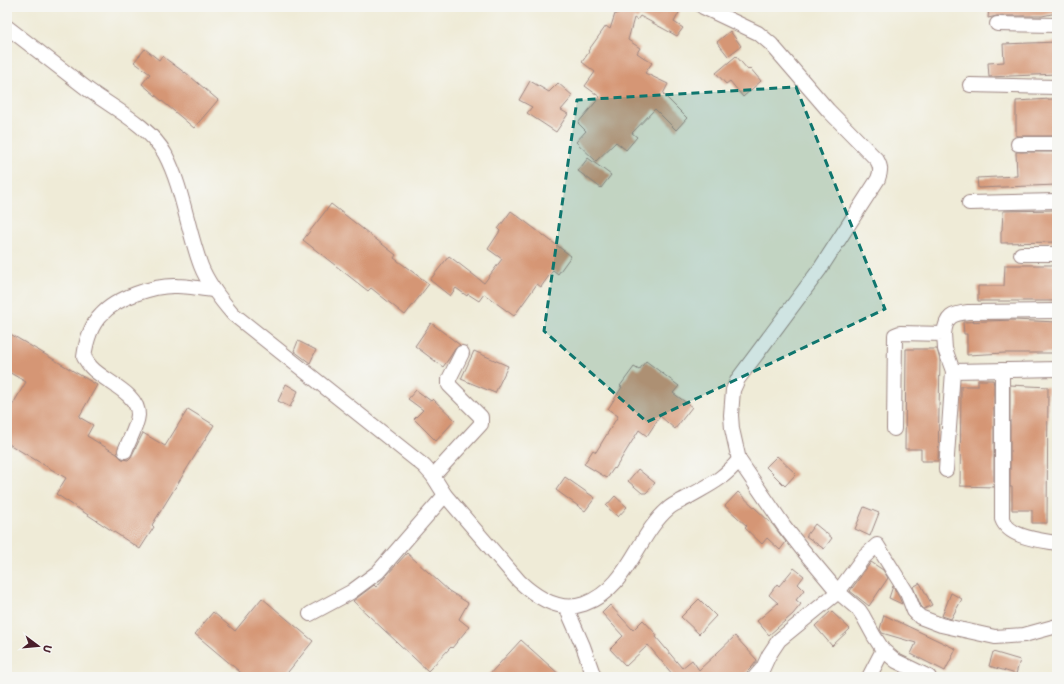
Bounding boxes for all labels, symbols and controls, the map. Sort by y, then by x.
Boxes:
north arrow [18,626,58,666]
text: U [39,643,55,654]

